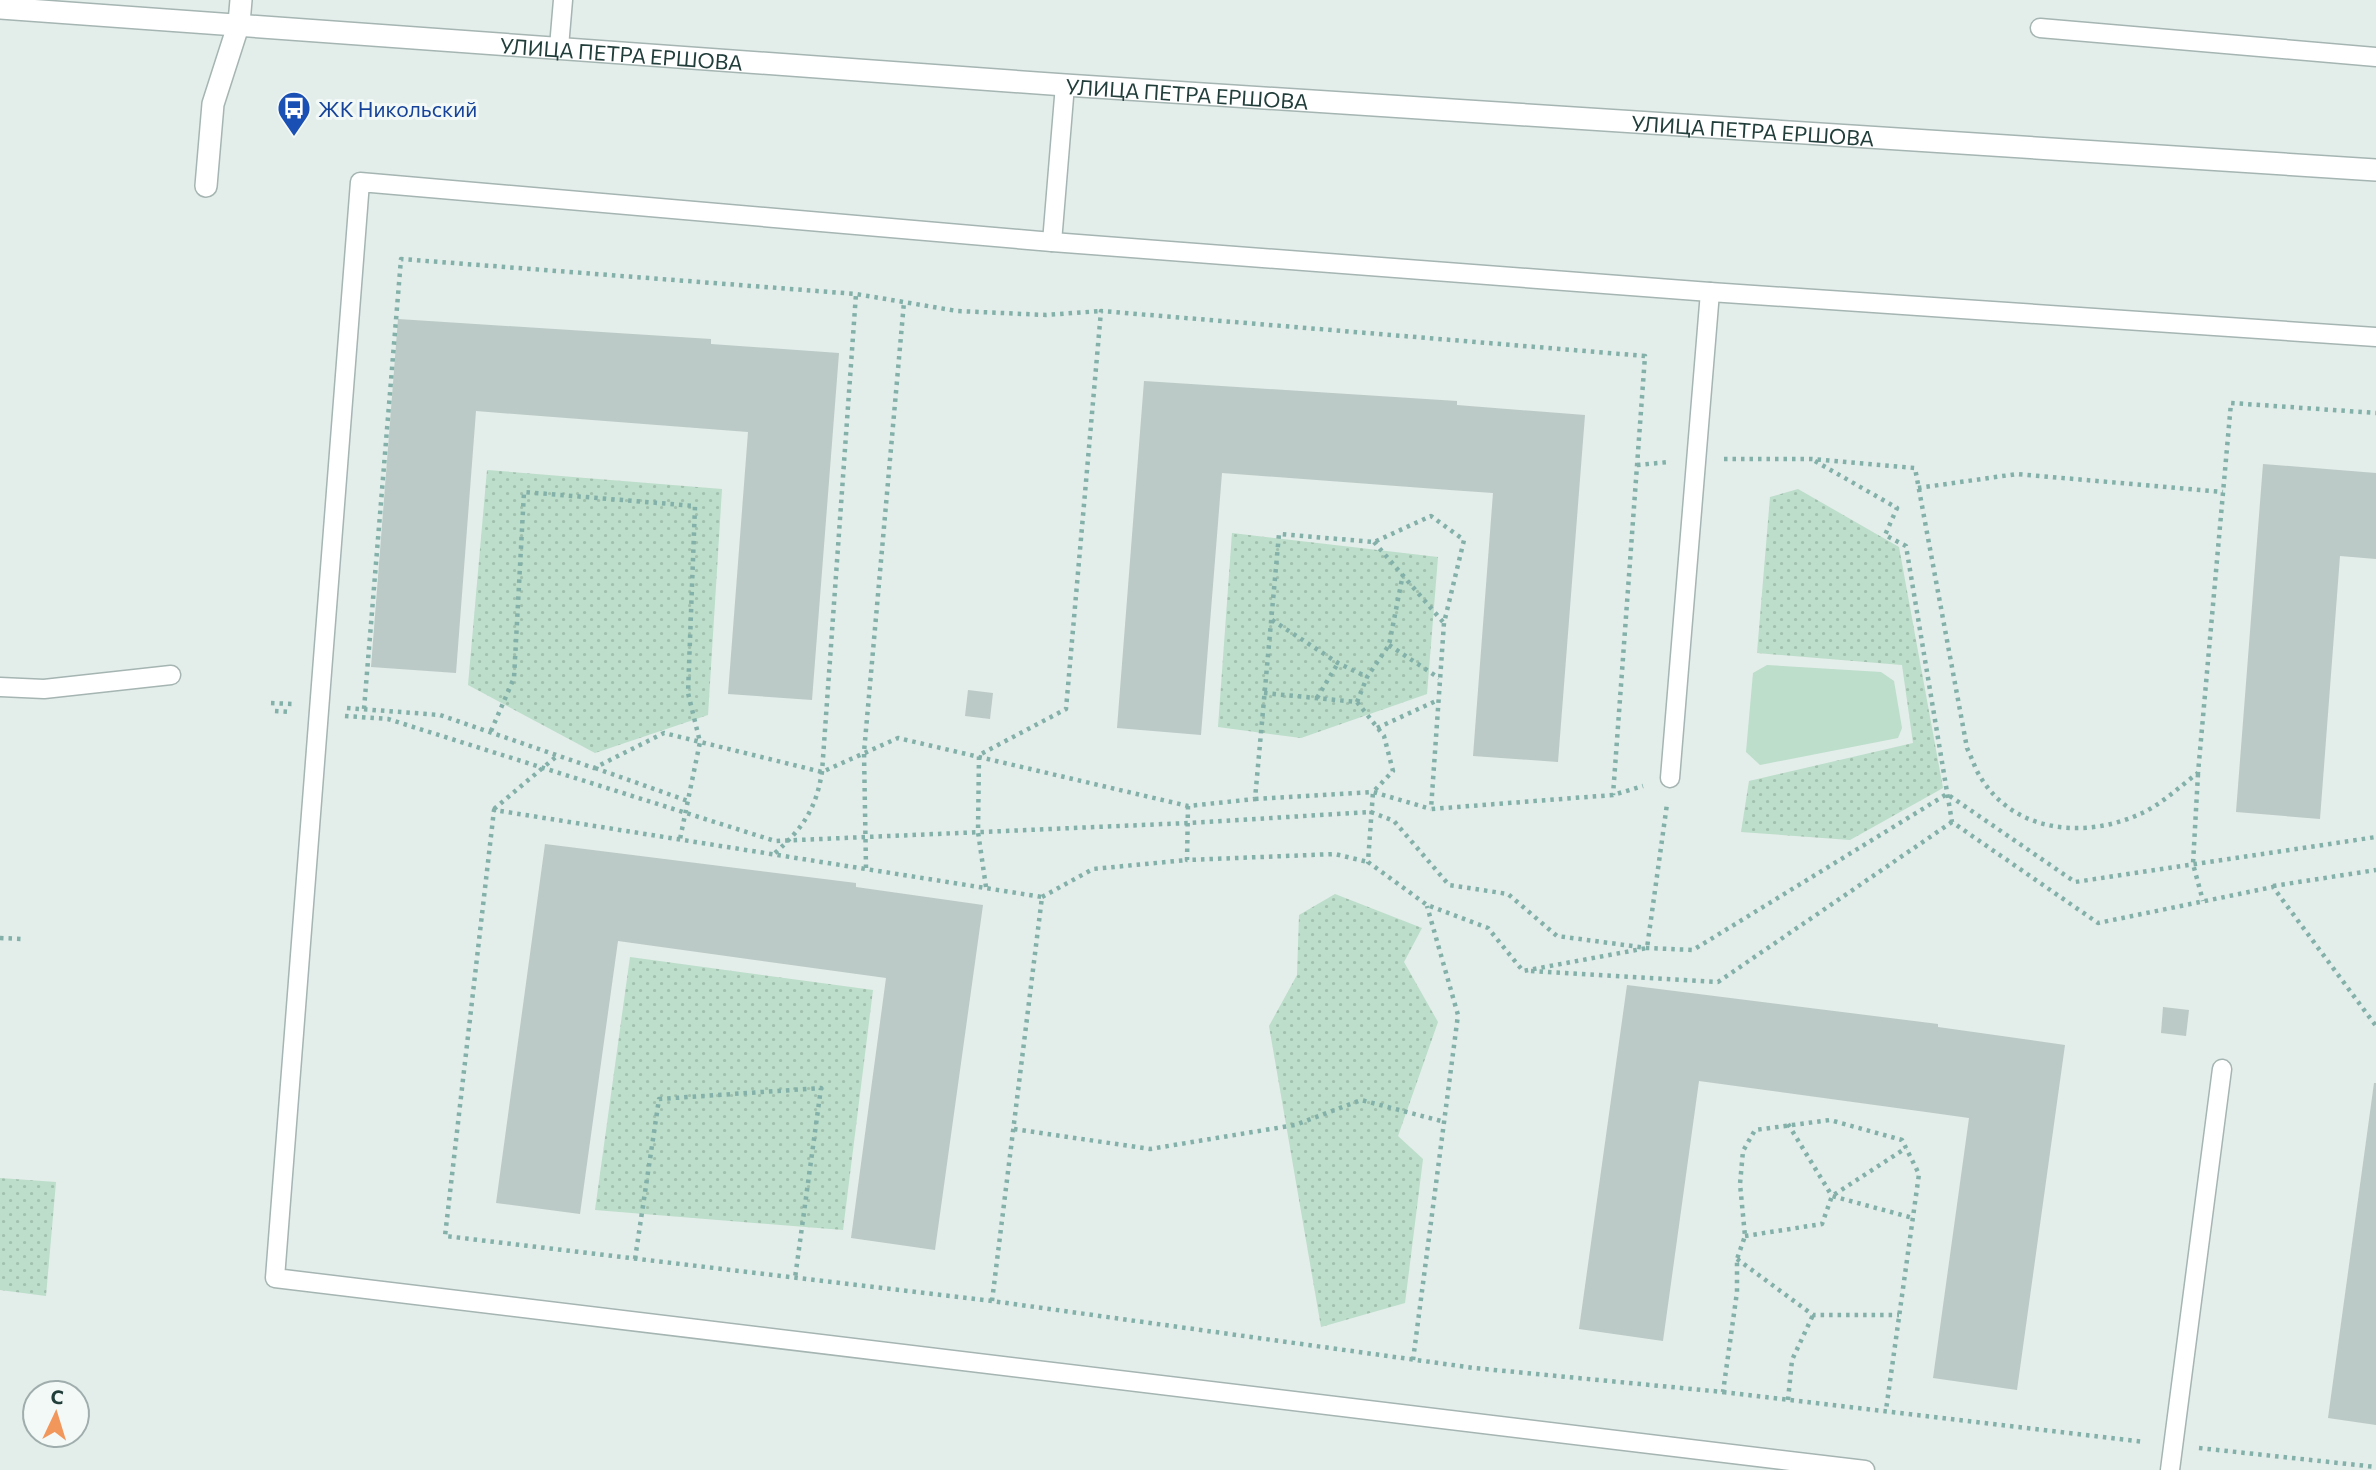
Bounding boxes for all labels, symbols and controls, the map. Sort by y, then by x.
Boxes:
street label: УЛИЦА ПЕТРА ЕРШОВА [499,32,744,74]
street label: УЛИЦА ПЕТРА ЕРШОВА [1065,73,1309,113]
bus stop icon: ЖК Никольский [275,89,313,138]
place label: ЖК Никольский [318,96,477,121]
street label: УЛИЦА ПЕТРА ЕРШОВА [1630,109,1875,150]
north arrow [21,1379,91,1449]
text: С [50,1385,65,1408]

